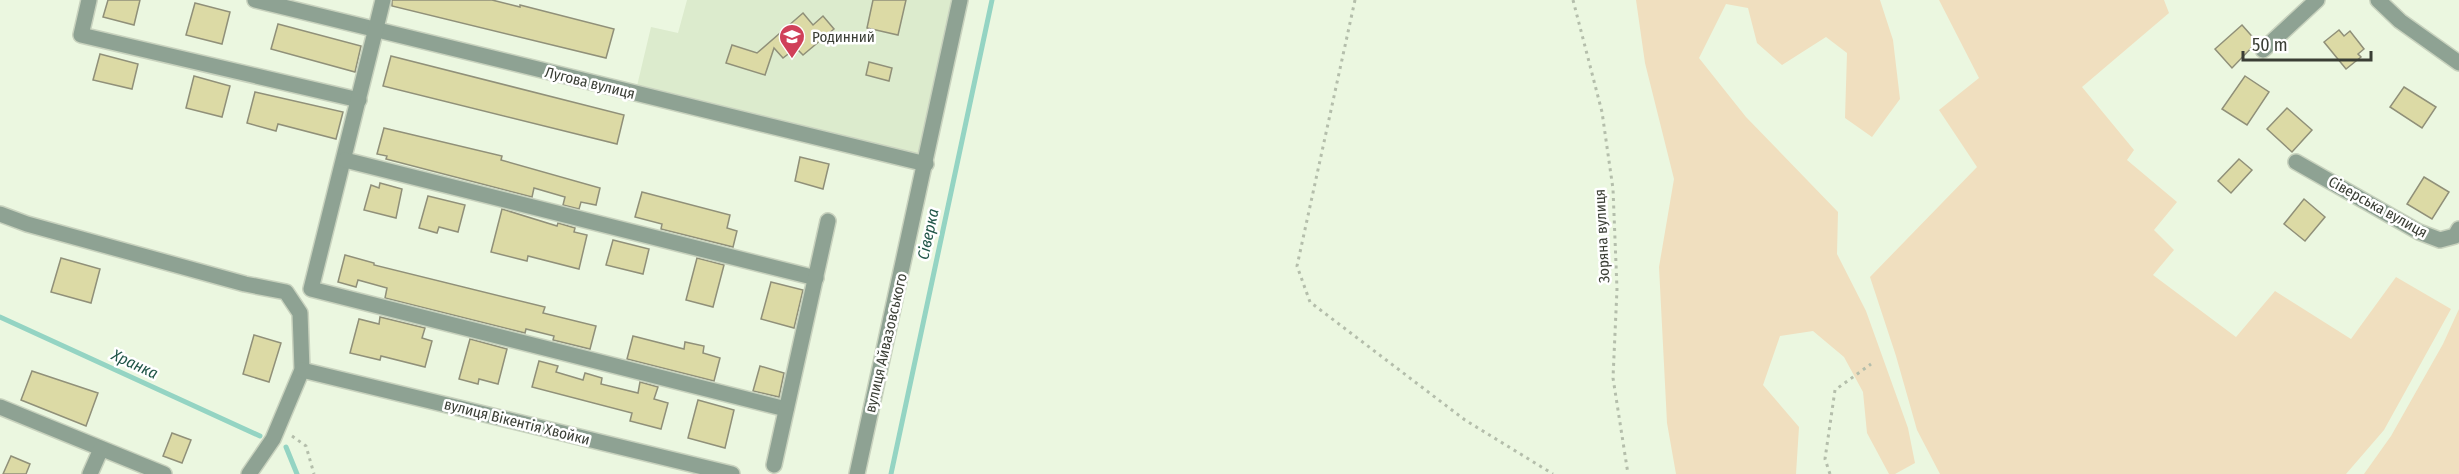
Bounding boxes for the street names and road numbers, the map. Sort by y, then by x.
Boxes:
street label: Лугова вулиця [543,63,637,103]
street label: Сіверська вулиця [2325,172,2431,242]
street label: Зоряна вулиця [1591,189,1613,283]
street label: вулиця Айвазовського [861,271,911,415]
street label: вулиця Вікентія Хвойки [442,395,592,449]

